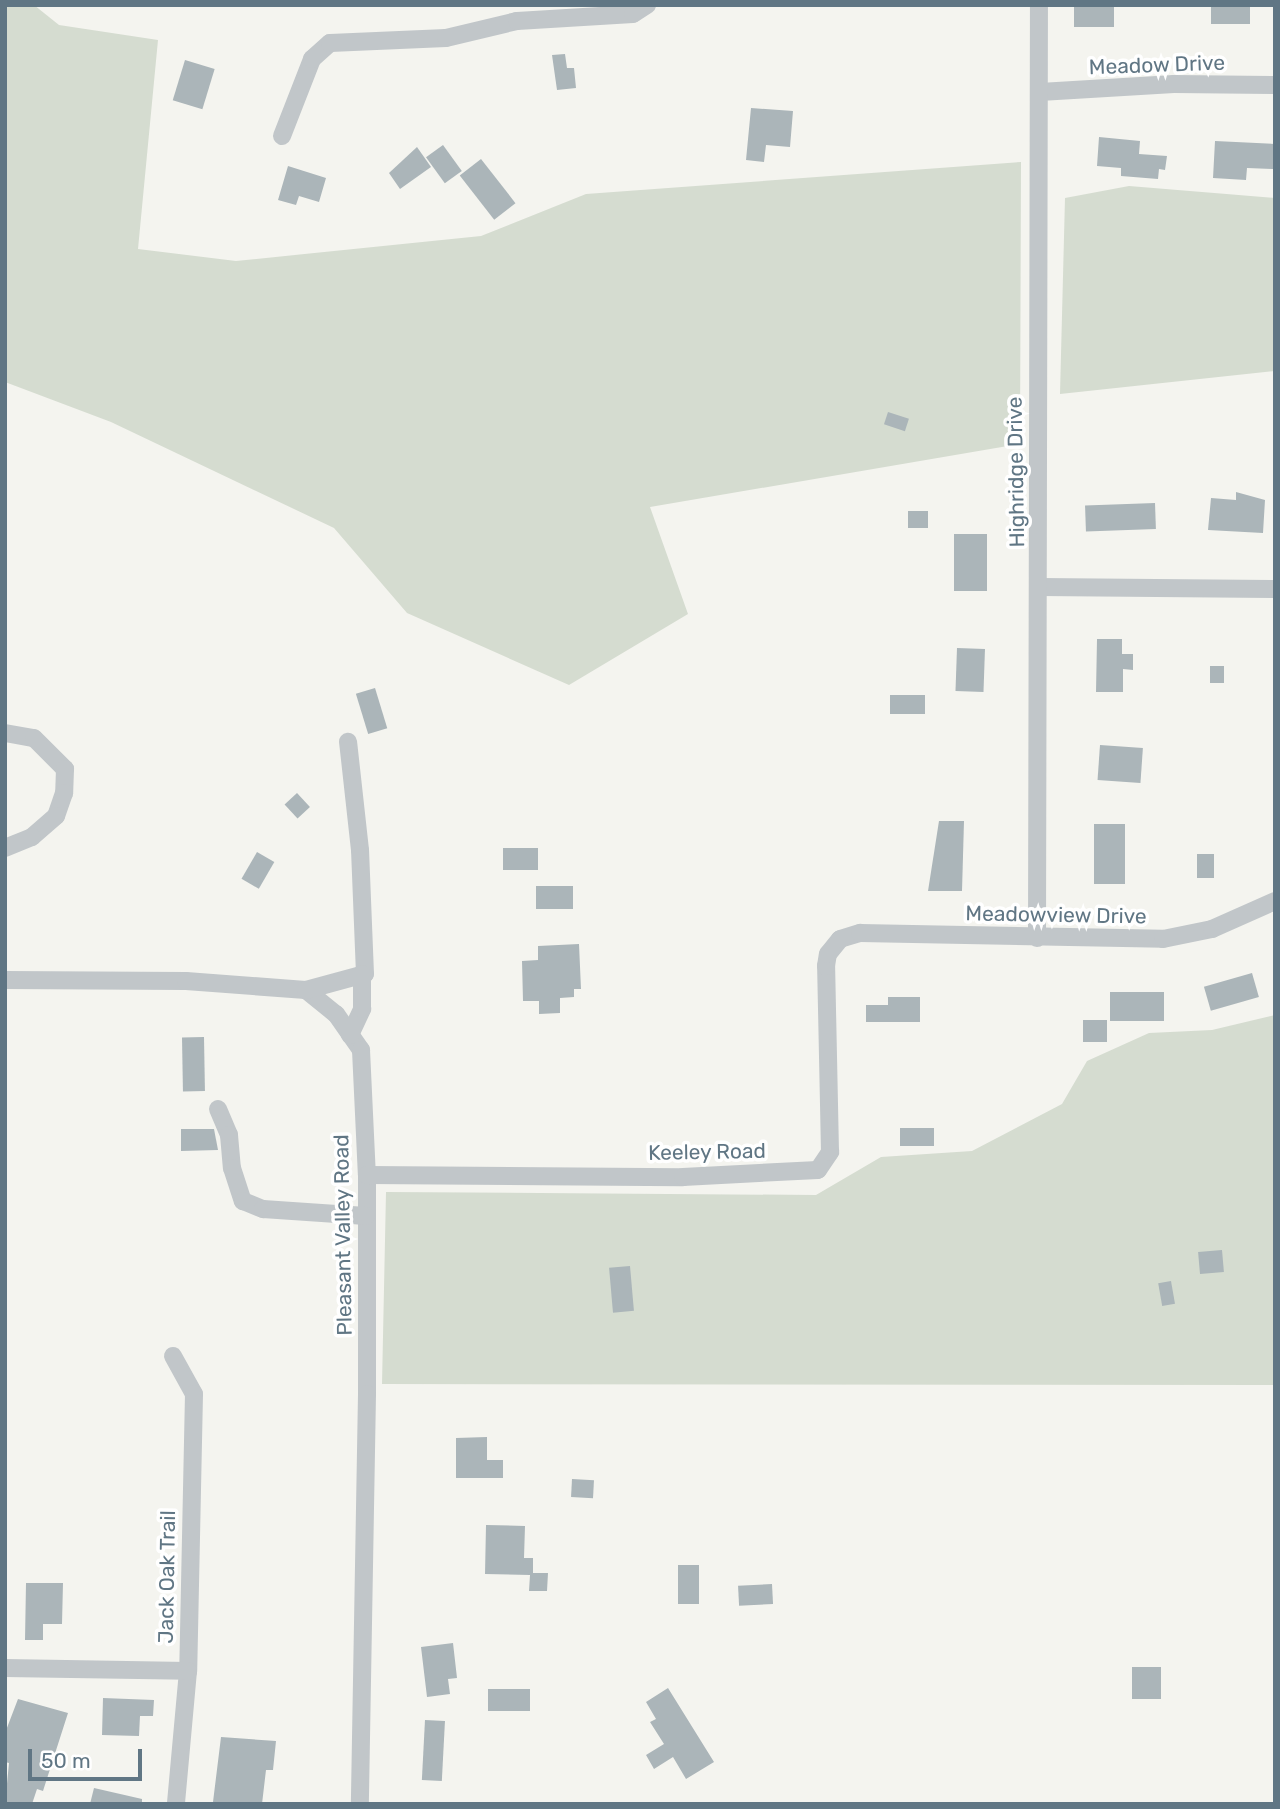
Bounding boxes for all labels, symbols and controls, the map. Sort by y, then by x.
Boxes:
street label: Meadow Drive [1088,50,1226,80]
street label: Highridge Drive [1002,396,1030,548]
street label: Meadowview Drive [965,901,1147,929]
street label: Pleasant Valley Road [329,1134,357,1336]
street label: Keeley Road [648,1138,766,1166]
street label: Jack Oak Trail [153,1510,181,1644]
scale bar [32,1736,145,1780]
text: 50 m [41,1748,91,1773]

